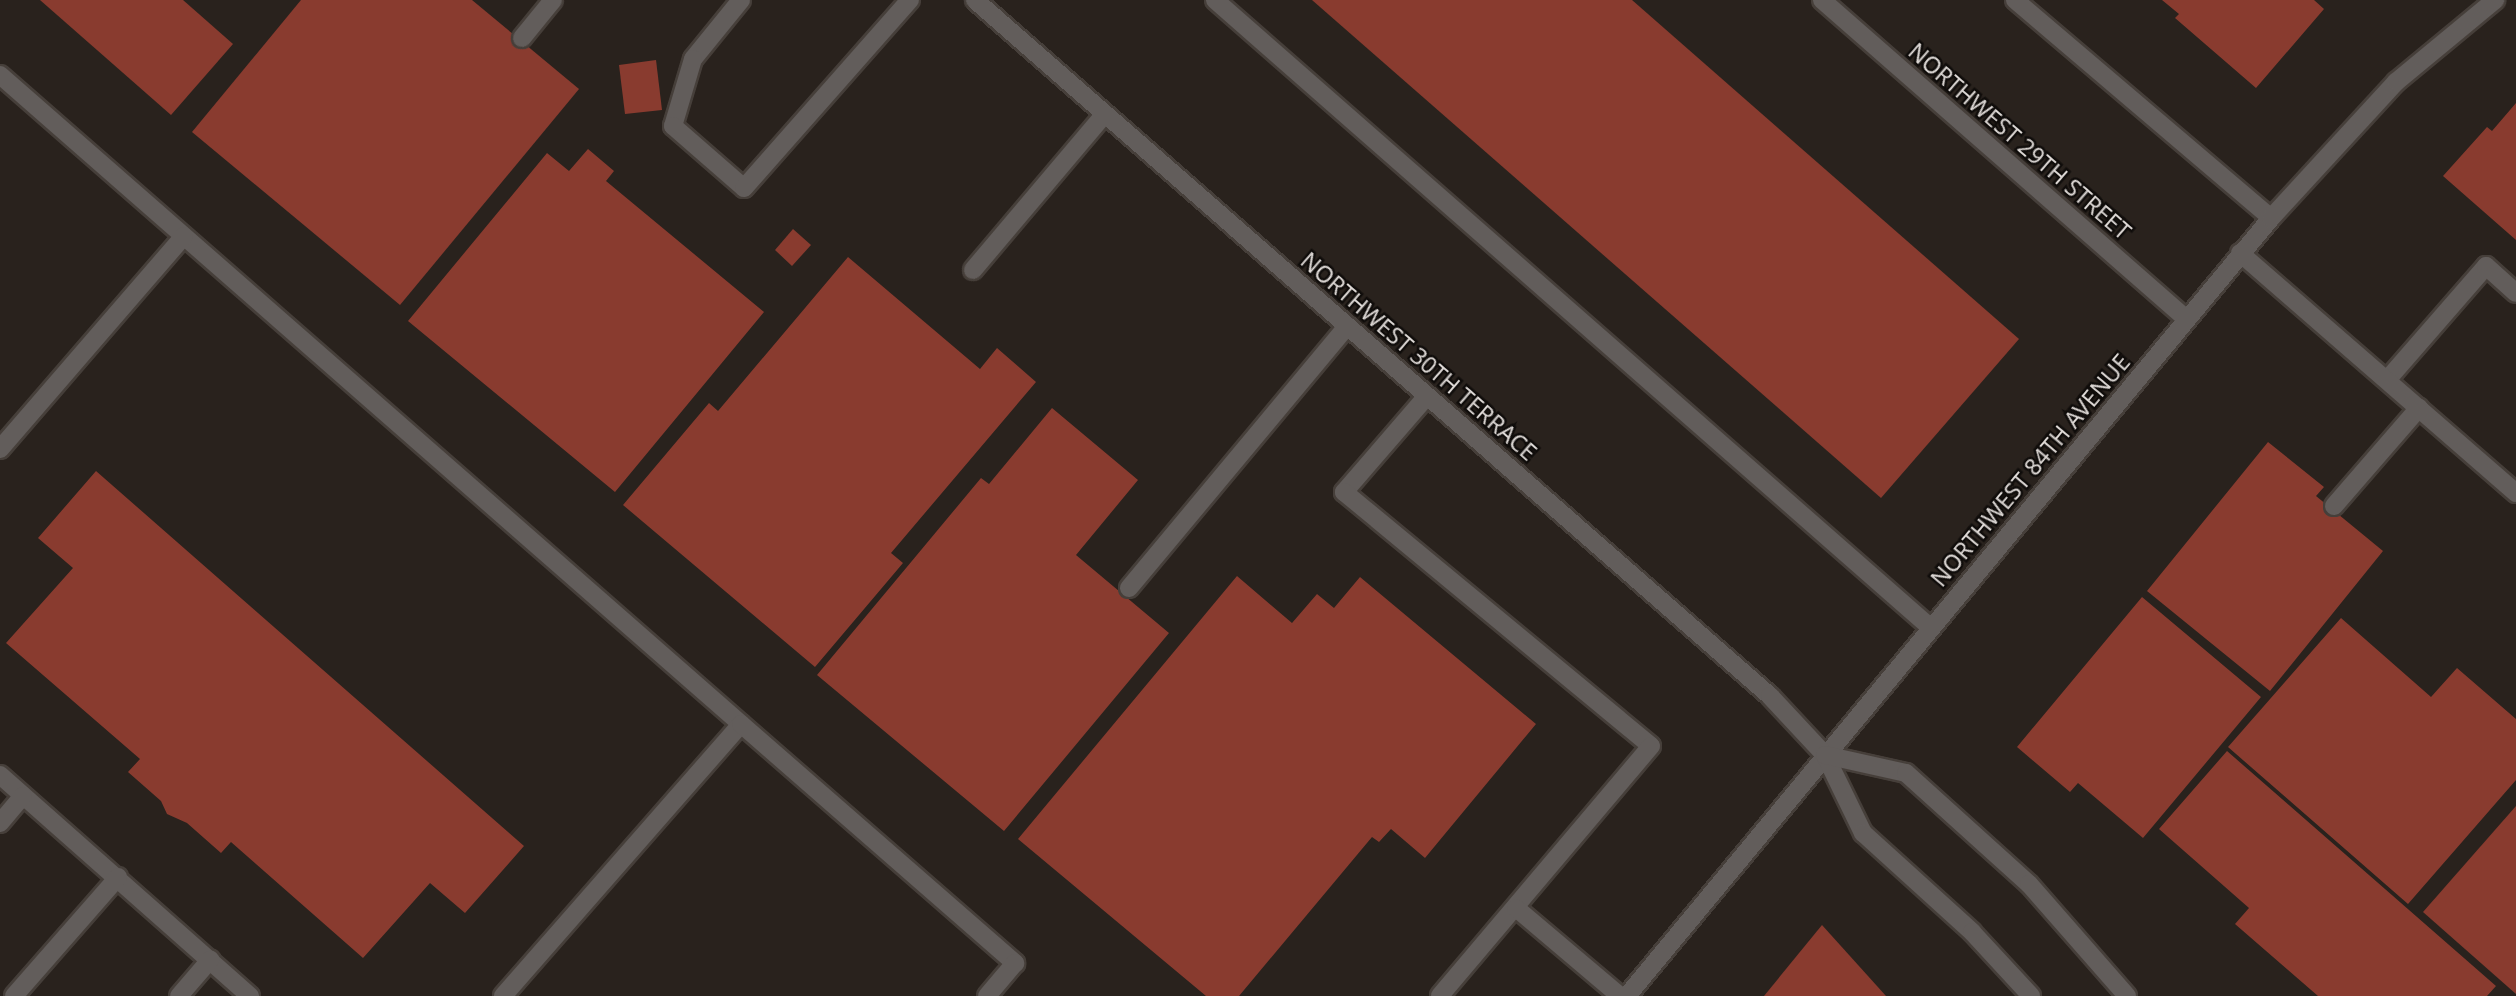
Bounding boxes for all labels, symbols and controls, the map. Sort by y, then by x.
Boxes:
street label: NORTHWEST 29TH STREET [1903,37,2137,245]
street label: NORTHWEST 30TH TERRACE [1296,246,1542,466]
street label: NORTHWEST 84TH AVENUE [1925,348,2135,592]

